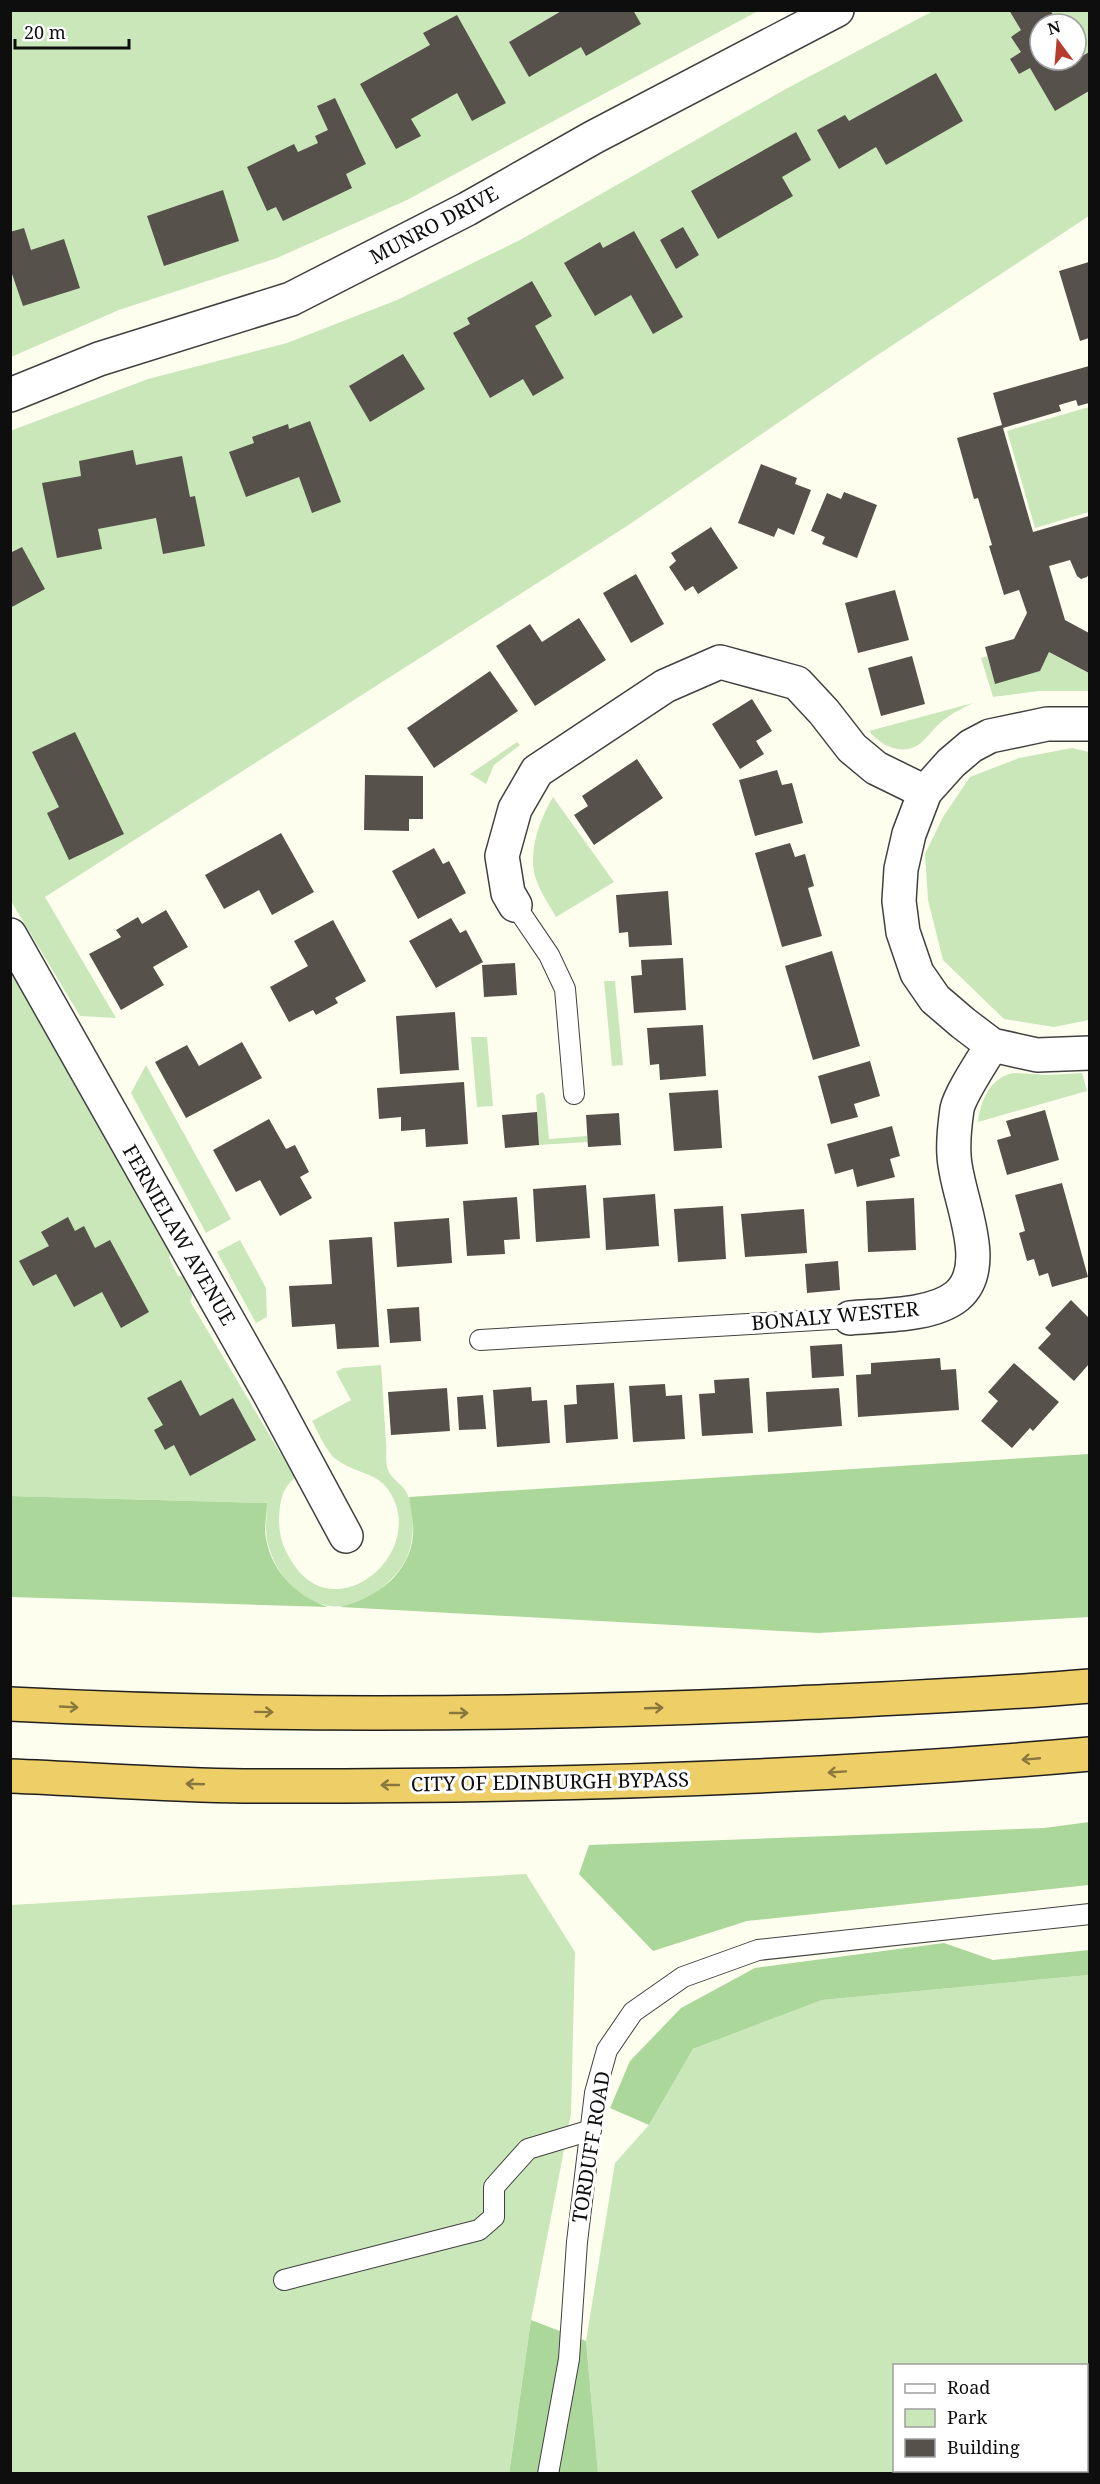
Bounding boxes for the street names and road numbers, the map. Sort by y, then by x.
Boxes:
street label: MUNRO DRIVE [365,179,503,270]
street label: FERNIELAW AVENUE [117,1140,242,1330]
street label: BONALY WESTER [750,1295,921,1336]
street label: CITY OF EDINBURGH BYPASS [411,1766,689,1797]
street label: TORDUFF ROAD [565,2069,616,2225]

